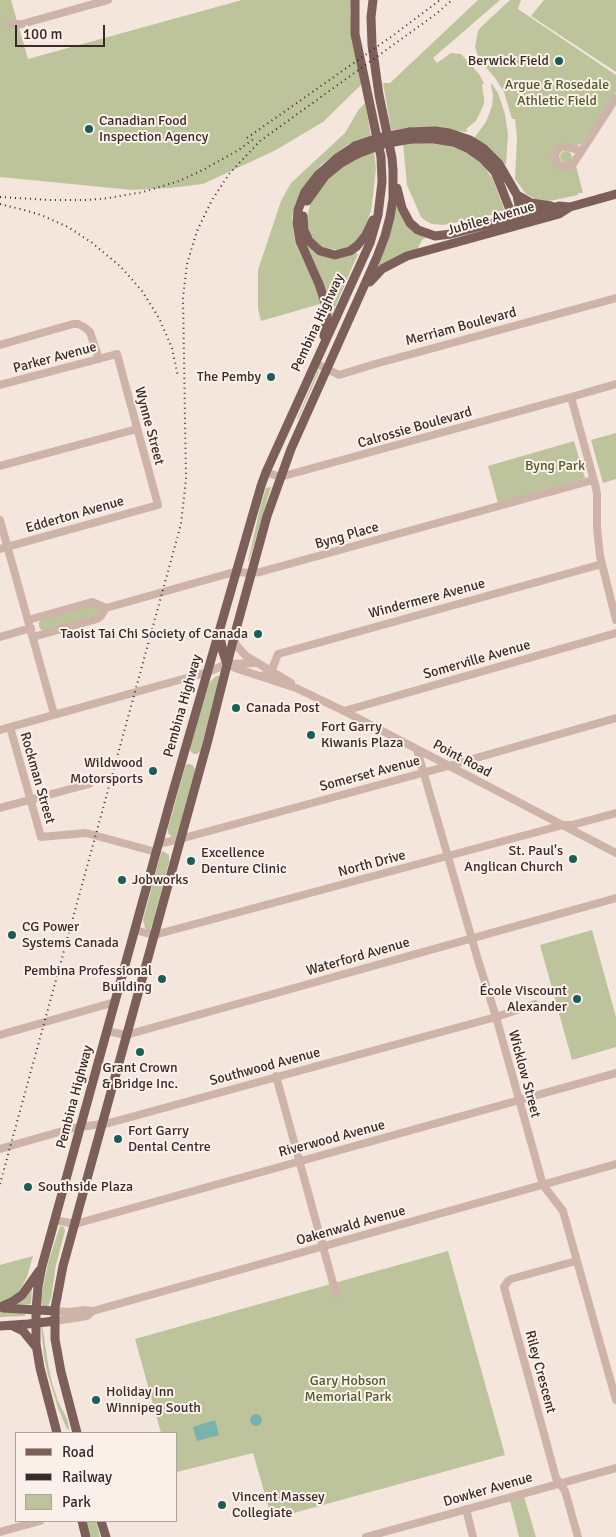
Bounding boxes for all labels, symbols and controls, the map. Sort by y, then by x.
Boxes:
scale bar [18,15,108,47]
text: 100 m [23,25,63,43]
place label: Berwick Field [468,53,549,69]
marker: Berwick Field [553,55,565,67]
park label: Argue & Rosedale Athletic Field [505,77,609,110]
place label: Canadian Food Inspection Agency [99,113,208,146]
marker: Canadian Food Inspection Agency [83,123,95,135]
street label: Jubilee Avenue [445,199,537,239]
street label: Pembina Highway [288,271,348,375]
street label: Merriam Boulevard [404,304,518,350]
street label: Parker Avenue [11,339,99,377]
place label: The Pemby [197,369,261,385]
marker: The Pemby [265,371,277,383]
street label: Wynne Street [131,385,167,467]
street label: Calrossie Boulevard [356,404,474,452]
park label: Byng Park [525,458,585,474]
street label: Edderton Avenue [24,493,126,537]
street label: Byng Place [313,519,381,553]
street label: Windermere Avenue [367,575,487,623]
place label: Taoist Tai Chi Society of Canada [60,626,248,642]
marker: Taoist Tai Chi Society of Canada [252,628,264,640]
street label: Somerville Avenue [422,637,532,683]
street label: Pembina Highway [160,653,206,759]
place label: Canada Post [246,700,320,716]
marker: Canada Post [230,702,242,714]
place label: Fort Garry Kiwanis Plaza [321,719,403,752]
marker: Fort Garry Kiwanis Plaza [305,729,317,741]
street label: Rockman Street [16,730,58,826]
street label: Point Road [430,737,494,781]
street label: Somerset Avenue [318,753,422,795]
place label: Wildwood Motorsports [70,755,143,788]
marker: Wildwood Motorsports [147,765,159,777]
place label: St. Paul's Anglican Church [464,843,563,876]
place label: Excellence Denture Clinic [201,845,287,878]
street label: North Drive [336,847,408,881]
marker: St. Paul's Anglican Church [567,853,579,865]
marker: Excellence Denture Clinic [185,855,197,867]
place label: Jobworks [132,872,188,888]
marker: Jobworks [116,874,128,886]
place label: CG Power Systems Canada [22,919,119,952]
marker: CG Power Systems Canada [6,929,18,941]
street label: Waterford Avenue [304,934,412,980]
place label: Pembina Professional Building [24,963,152,996]
marker: Pembina Professional Building [156,973,168,985]
place label: École Viscount Alexander [479,983,567,1016]
marker: École Viscount Alexander [571,993,583,1005]
street label: Wicklow Street [504,1028,544,1120]
street label: Pembina Highway [53,1044,97,1150]
street label: Southwood Avenue [208,1044,322,1090]
marker: Grant Crown & Bridge Inc. [134,1046,146,1058]
place label: Grant Crown & Bridge Inc. [102,1060,178,1092]
street label: Riverwood Avenue [277,1117,387,1161]
place label: Fort Garry Dental Centre [128,1123,211,1156]
marker: Fort Garry Dental Centre [112,1133,124,1145]
place label: Southside Plaza [38,1179,133,1195]
marker: Southside Plaza [22,1181,34,1193]
street label: Oakenwald Avenue [295,1202,407,1250]
street label: Riley Crescent [521,1329,559,1415]
park label: Gary Hobson Memorial Park [304,1373,392,1405]
place label: Holiday Inn Winnipeg South [106,1384,201,1416]
marker: Holiday Inn Winnipeg South [90,1394,102,1406]
legend [15,1432,178,1522]
text: Road [62,1443,94,1461]
text: Railway [62,1468,112,1486]
street label: Dowker Avenue [441,1469,535,1511]
place label: Vincent Massey Collegiate [232,1489,325,1521]
text: Park [62,1493,91,1511]
marker: Vincent Massey Collegiate [216,1499,228,1511]

